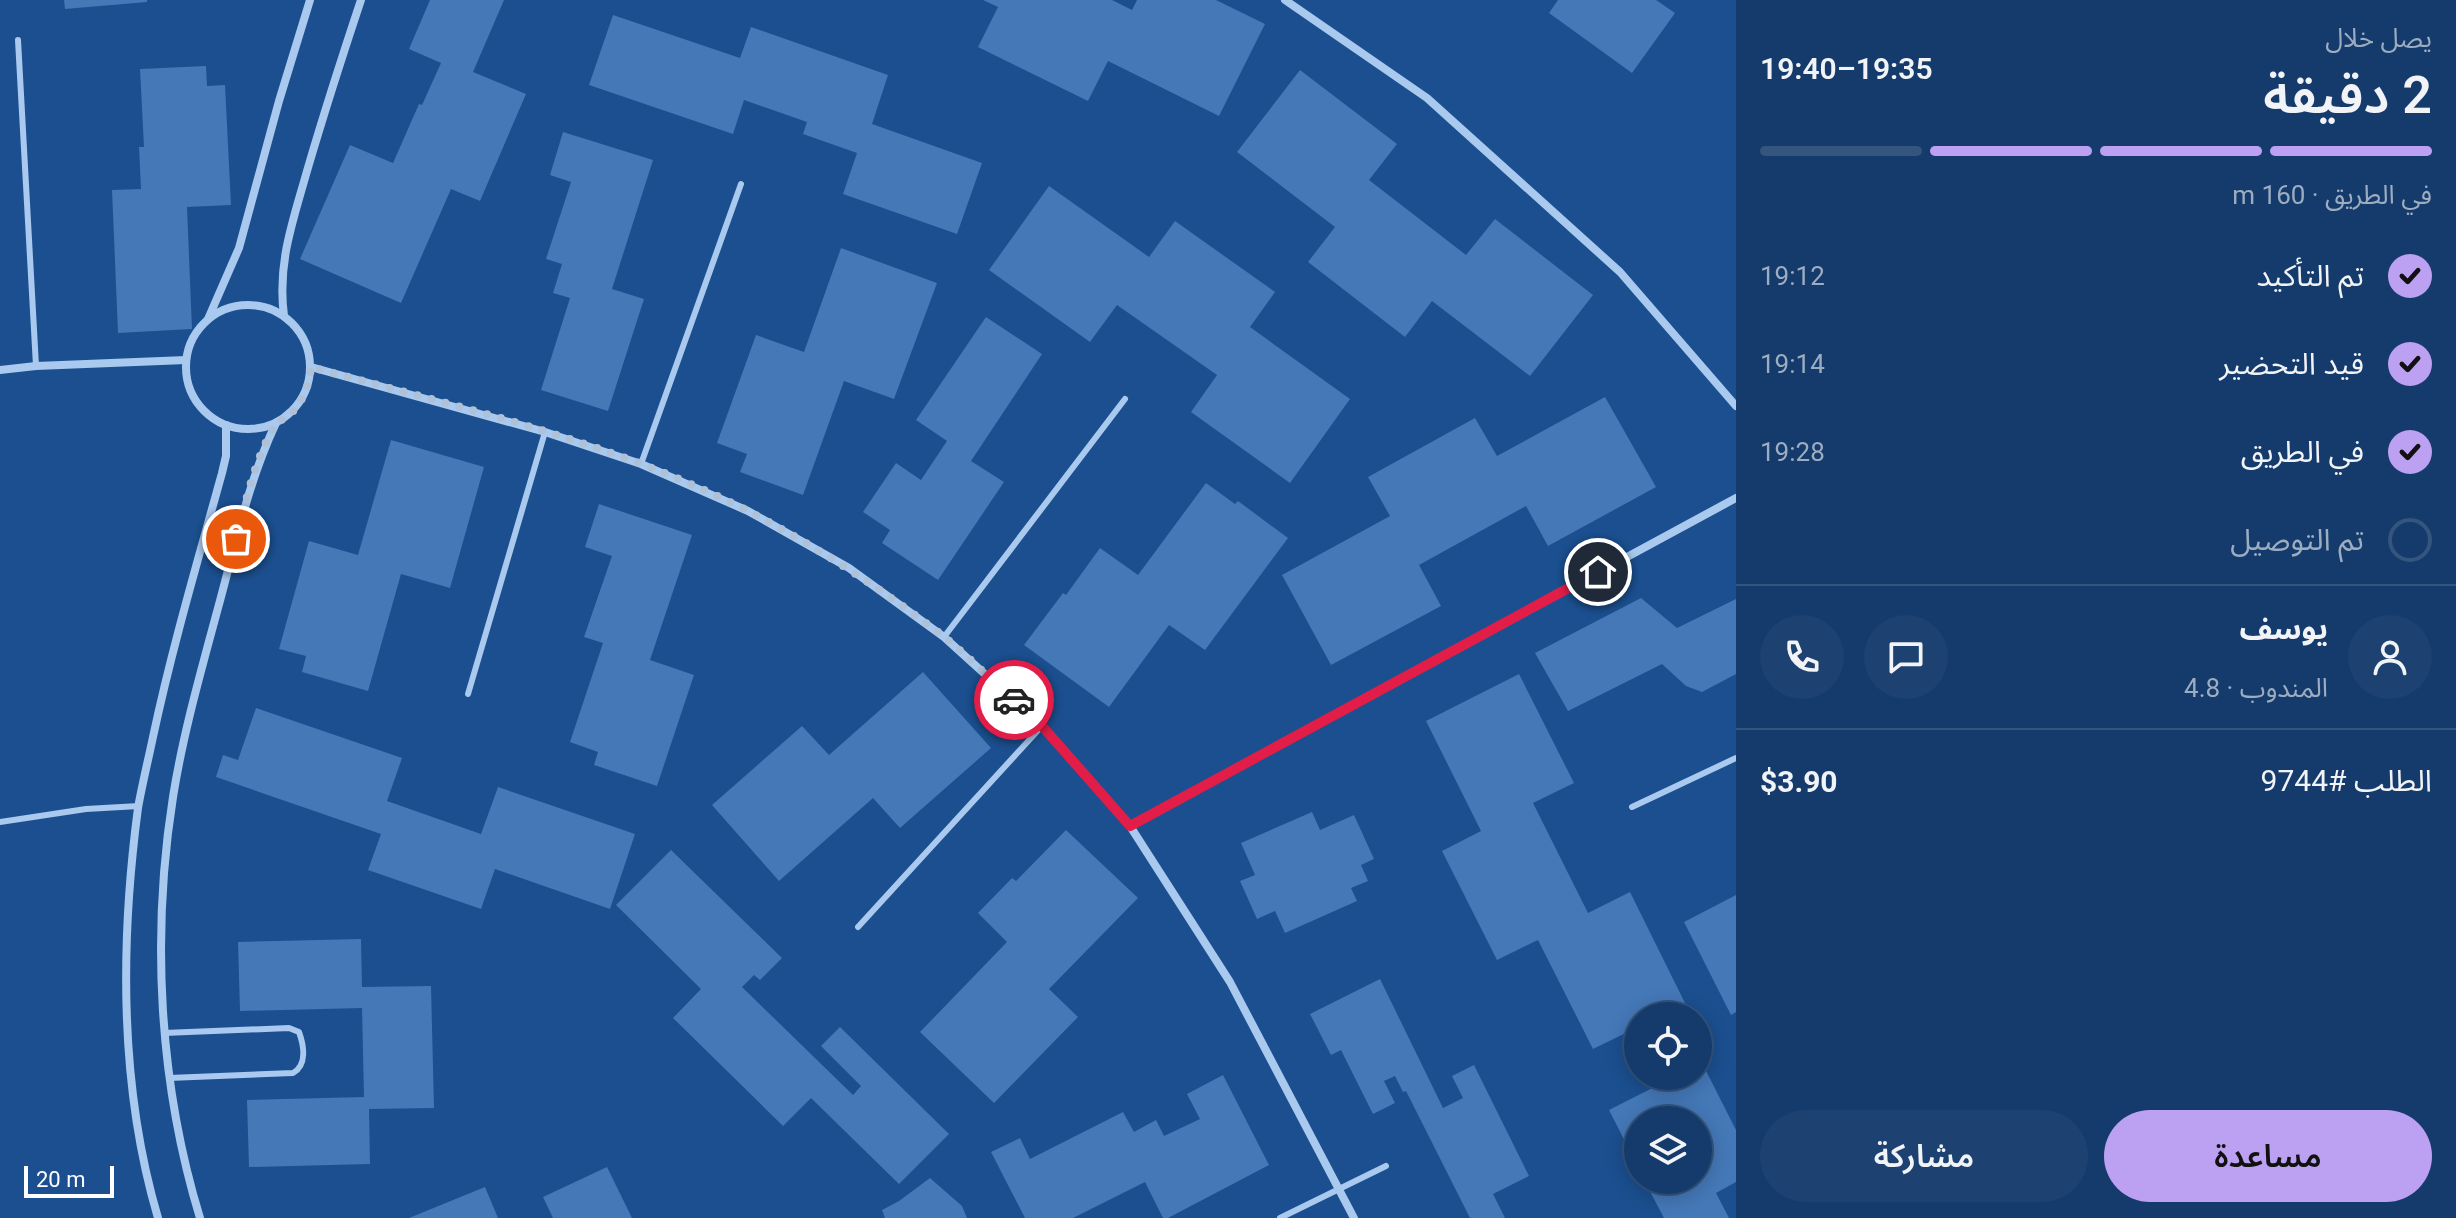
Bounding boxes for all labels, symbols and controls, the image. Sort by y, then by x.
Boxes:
text: يصل خلال [2325,23,2432,53]
text: 19:35–19:40 [1760,51,1933,86]
text: 2 دقيقة [2263,65,2432,126]
text: في الطريق · 160 m [2232,180,2432,210]
icon: check [2388,254,2432,298]
text: تم التأكيد [2256,258,2364,293]
text: 19:12 [1760,261,1825,291]
icon: check [2388,342,2432,386]
text: قيد التحضير [2219,346,2364,381]
text: 19:14 [1760,349,1825,379]
icon: check [2388,430,2432,474]
text: في الطريق [2241,434,2364,469]
text: 19:28 [1760,437,1825,467]
pin [202,505,270,573]
icon: bag [214,517,258,561]
text: تم التوصيل [2230,522,2364,557]
pin [1564,538,1632,606]
icon: home [1576,550,1620,594]
text: يوسف [2240,611,2328,646]
button: phone [1760,615,1844,699]
button: chat [1864,615,1948,699]
button: person [2348,615,2432,699]
courier [974,660,1054,740]
text: المندوب · 4.8 [2184,673,2328,703]
icon: car [992,678,1036,722]
text: الطلب #9744 [2261,763,2432,798]
text: $3.90 [1760,764,1838,799]
map controls [1624,1002,1712,1194]
button: locate [1624,1002,1712,1090]
button: layers [1624,1106,1712,1194]
button: مشاركة [1760,1110,2088,1202]
button: مساعدة [2104,1110,2432,1202]
scale bar [24,1162,114,1198]
text: 20 m [36,1167,85,1192]

